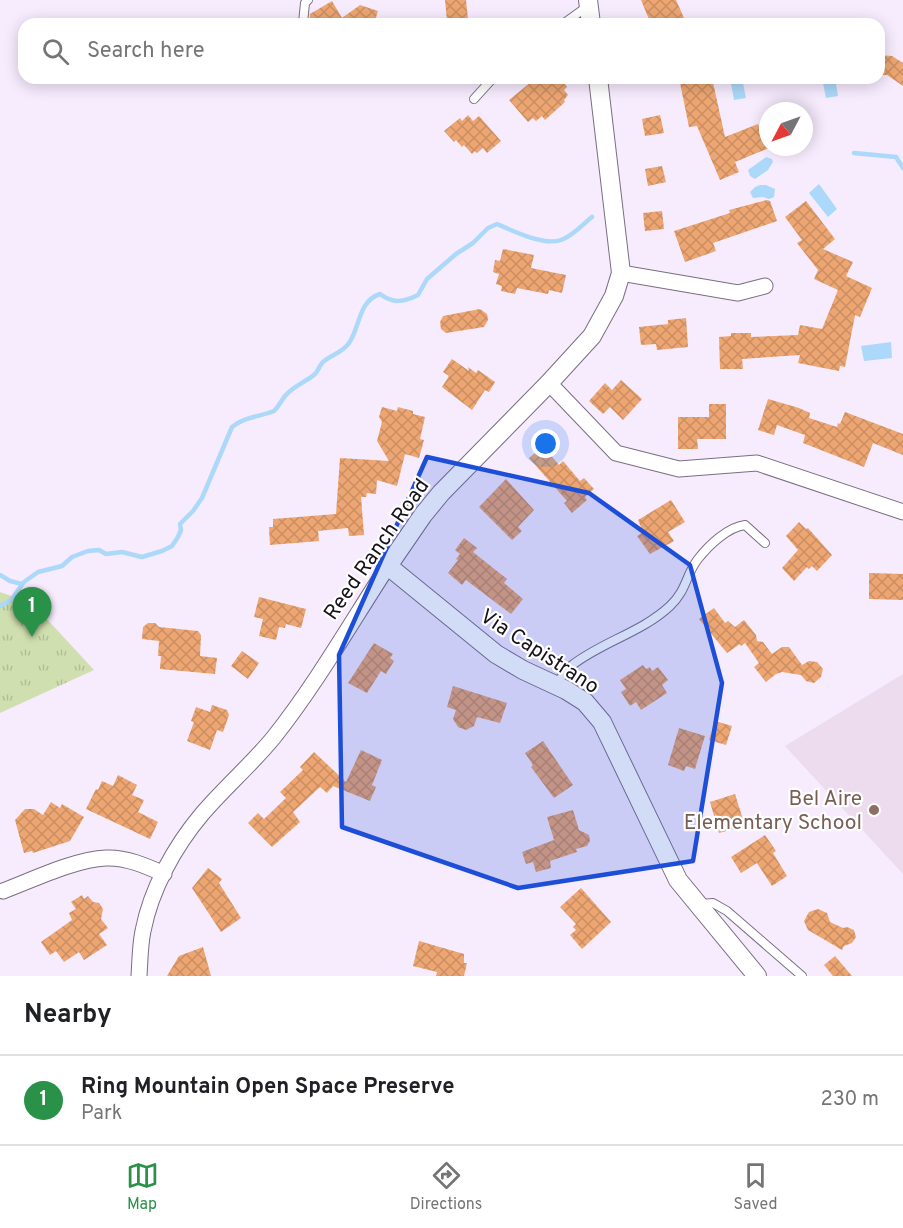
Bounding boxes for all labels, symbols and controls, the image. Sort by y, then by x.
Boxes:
search box [18,18,885,84]
icon: search [39,35,72,68]
text: Search here [87,38,205,65]
north arrow [759,102,813,156]
your location [531,429,560,458]
street label: Reed Ranch Road [318,474,436,626]
pin: 1 [12,588,51,637]
street label: Via Capistrano [474,604,604,701]
place label: Bel Aire Elementary School [684,786,862,837]
marker: Bel Aire Elementary School [867,803,881,817]
text: Nearby [24,999,112,1032]
text: Ring Mountain Open Space Preserve [81,1074,454,1101]
text: 1 [40,1087,48,1113]
text: 230 m [820,1087,879,1113]
text: Park [81,1101,122,1127]
tab: Map [126,1159,159,1215]
tab: Directions [410,1159,482,1215]
tab: Saved [733,1159,777,1215]

